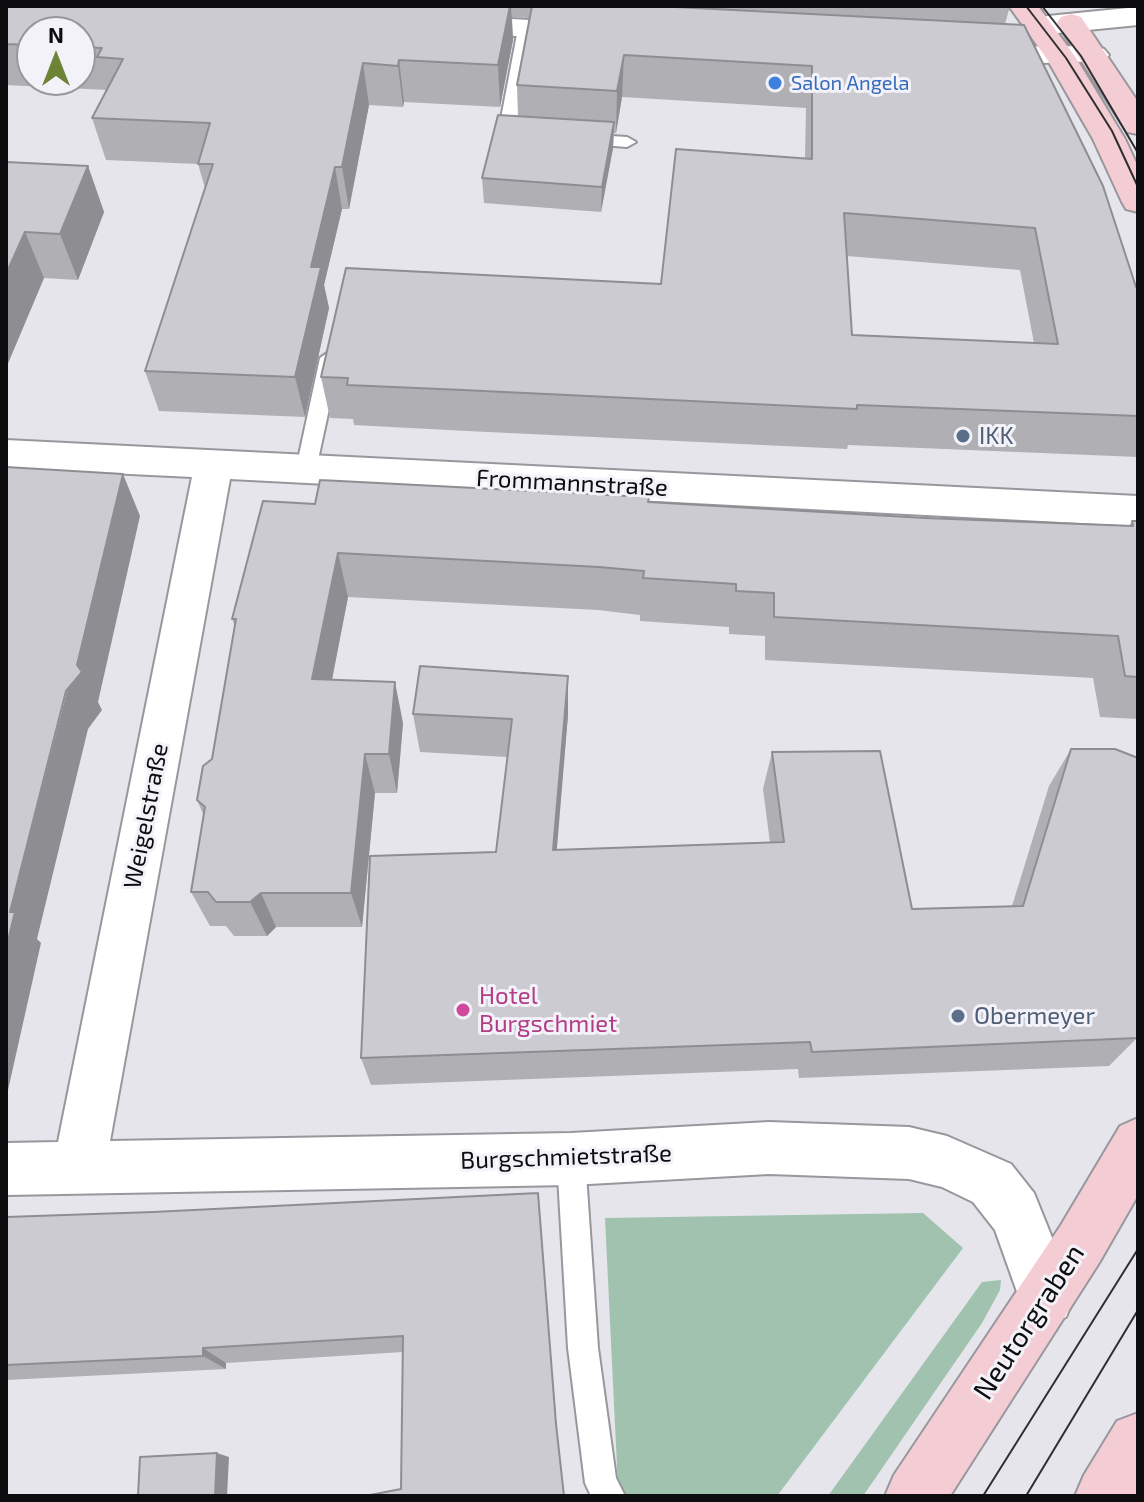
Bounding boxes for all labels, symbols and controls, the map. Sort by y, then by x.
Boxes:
north arrow [16,16,96,96]
text: N [48,21,64,47]
place label: Salon Angela [791,71,909,95]
marker: Salon Angela [766,74,784,92]
place label: IKK [979,422,1014,450]
marker: IKK [954,427,972,445]
street label: Frommannstraße [475,464,669,502]
street label: Weigelstraße [118,741,174,891]
place label: Hotel Burgschmiet [479,982,617,1038]
marker: Hotel Burgschmiet [454,1001,472,1019]
place label: Obermeyer [974,1002,1095,1030]
marker: Obermeyer [949,1007,967,1025]
street label: Burgschmietstraße [460,1139,672,1175]
street label: Neutorgraben [966,1238,1092,1406]

